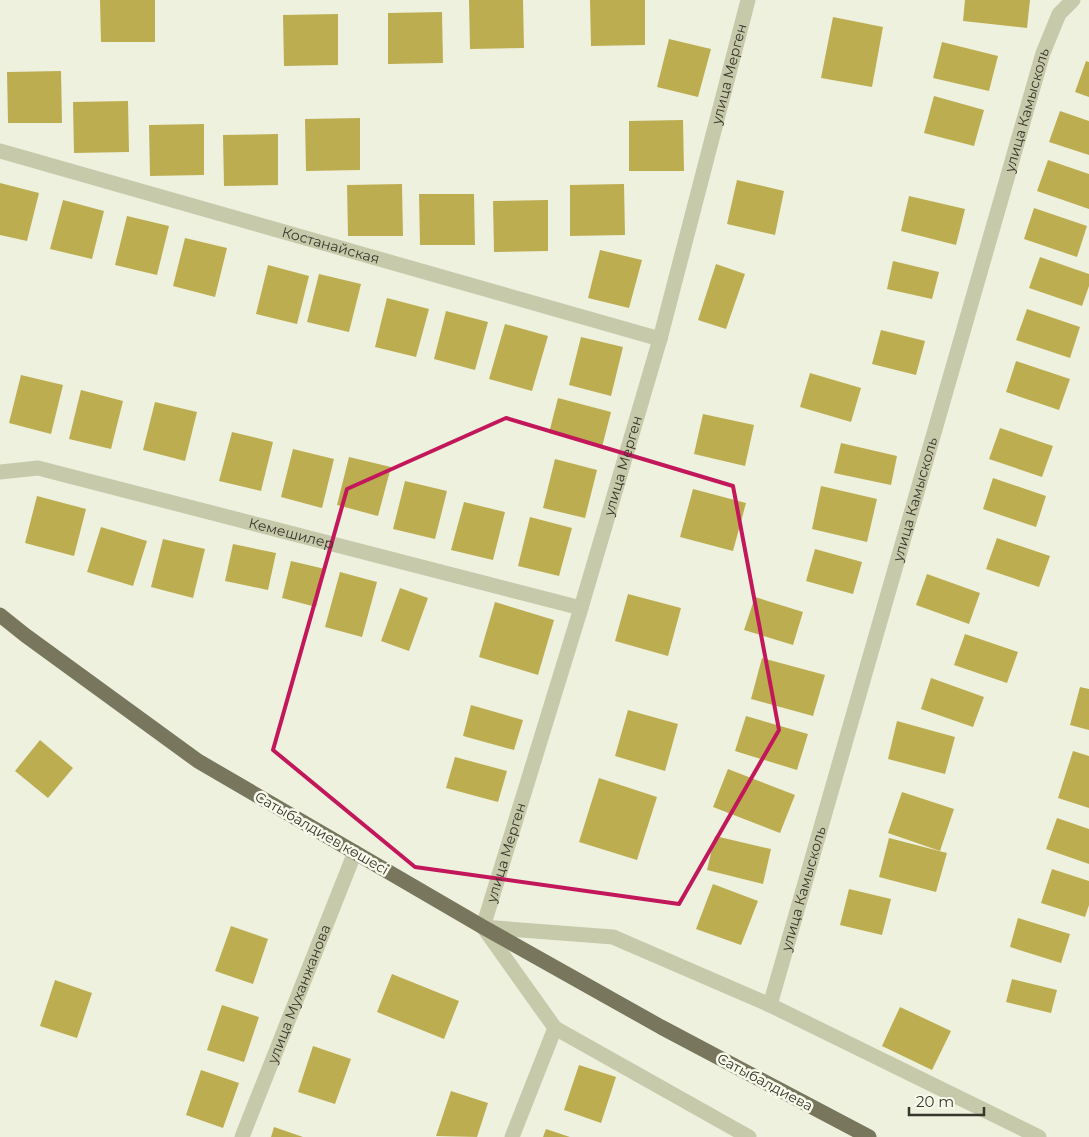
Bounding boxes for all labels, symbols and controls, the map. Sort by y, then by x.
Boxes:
street label: улица Мерген [707,21,751,127]
street label: улица Камысколь [1000,45,1053,175]
street label: Костанайская [280,223,382,268]
street label: улица Мерген [599,413,646,519]
street label: улица Камысколь [888,435,941,565]
street label: Кемешилер [247,514,336,553]
street label: Сатыбалдиев көшесі [252,787,392,879]
street label: улица Мерген [482,800,530,906]
street label: улица Камысколь [777,824,830,954]
street label: улица Муханжанова [263,922,334,1067]
street label: Сатыбалдиева [714,1049,816,1115]
scale bar [909,1084,984,1116]
text: 20 m [916,1092,954,1111]

